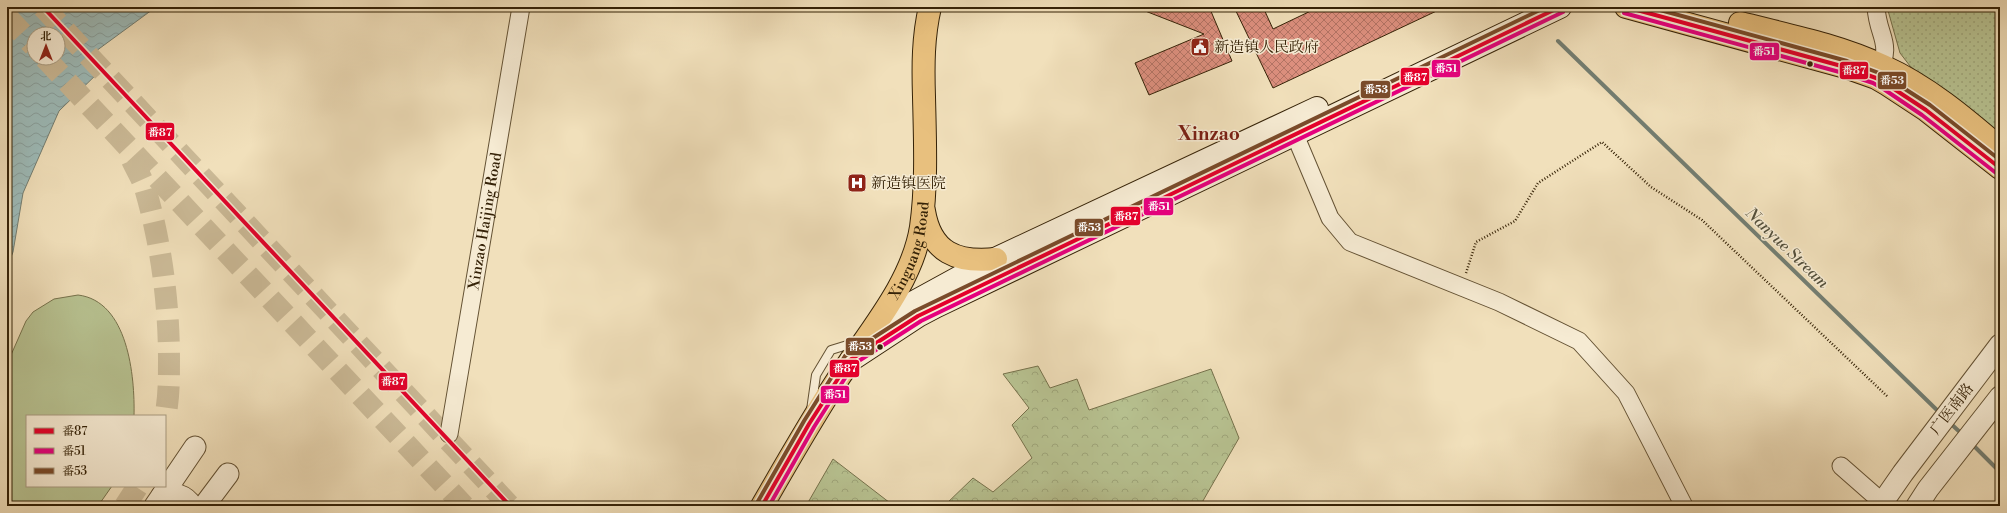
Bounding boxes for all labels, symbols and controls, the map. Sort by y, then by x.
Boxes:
north arrow [26,26,66,66]
text: 北 [41,30,52,44]
public building icon: 新造镇人民政府 [1189,36,1211,58]
place label: 新造镇人民政府 [1214,38,1319,57]
line badge: 番51 [1749,42,1780,61]
text: 番51 [1752,45,1776,59]
line badge: 番51 [1431,59,1461,78]
unlabelled marker [1805,59,1815,69]
line badge: 番87 [1839,61,1869,80]
text: 番51 [1434,62,1458,76]
text: 番87 [1842,64,1867,78]
line badge: 番87 [1400,67,1430,86]
text: 番87 [1403,71,1428,85]
line badge: 番53 [1877,71,1907,90]
text: 番53 [1880,74,1905,88]
line badge: 番53 [1360,80,1391,99]
text: 番53 [1364,83,1389,97]
line badge: 番87 [145,122,175,141]
district label: Xinzao [1177,122,1240,146]
text: 番87 [148,126,173,140]
street label: Xinzao Haijing Road [464,150,506,292]
hospital icon: 新造镇医院 [846,172,868,194]
place label: 新造镇医院 [871,174,946,193]
line badge: 番51 [1143,197,1174,216]
street label: Xinguang Road [884,200,933,304]
text: 番51 [1147,200,1171,214]
water label: Nanyue Stream [1741,203,1833,293]
line badge: 番87 [1110,206,1141,226]
text: 番87 [1114,210,1139,224]
line badge: 番53 [1074,218,1104,237]
text: 番53 [1077,221,1102,235]
line badge: 番53 [845,337,875,356]
text: 番53 [848,340,873,354]
unlabelled marker [875,342,885,352]
line badge: 番87 [829,359,860,378]
text: 番87 [833,362,858,376]
line badge: 番87 [378,372,408,391]
text: 番87 [381,375,406,389]
street label: 广医南路 [1926,380,1978,438]
line badge: 番51 [820,385,850,404]
text: 番51 [823,388,847,402]
legend [26,415,166,487]
text: 番87 [62,424,87,439]
text: 番51 [62,444,87,459]
text: 番53 [62,464,88,479]

